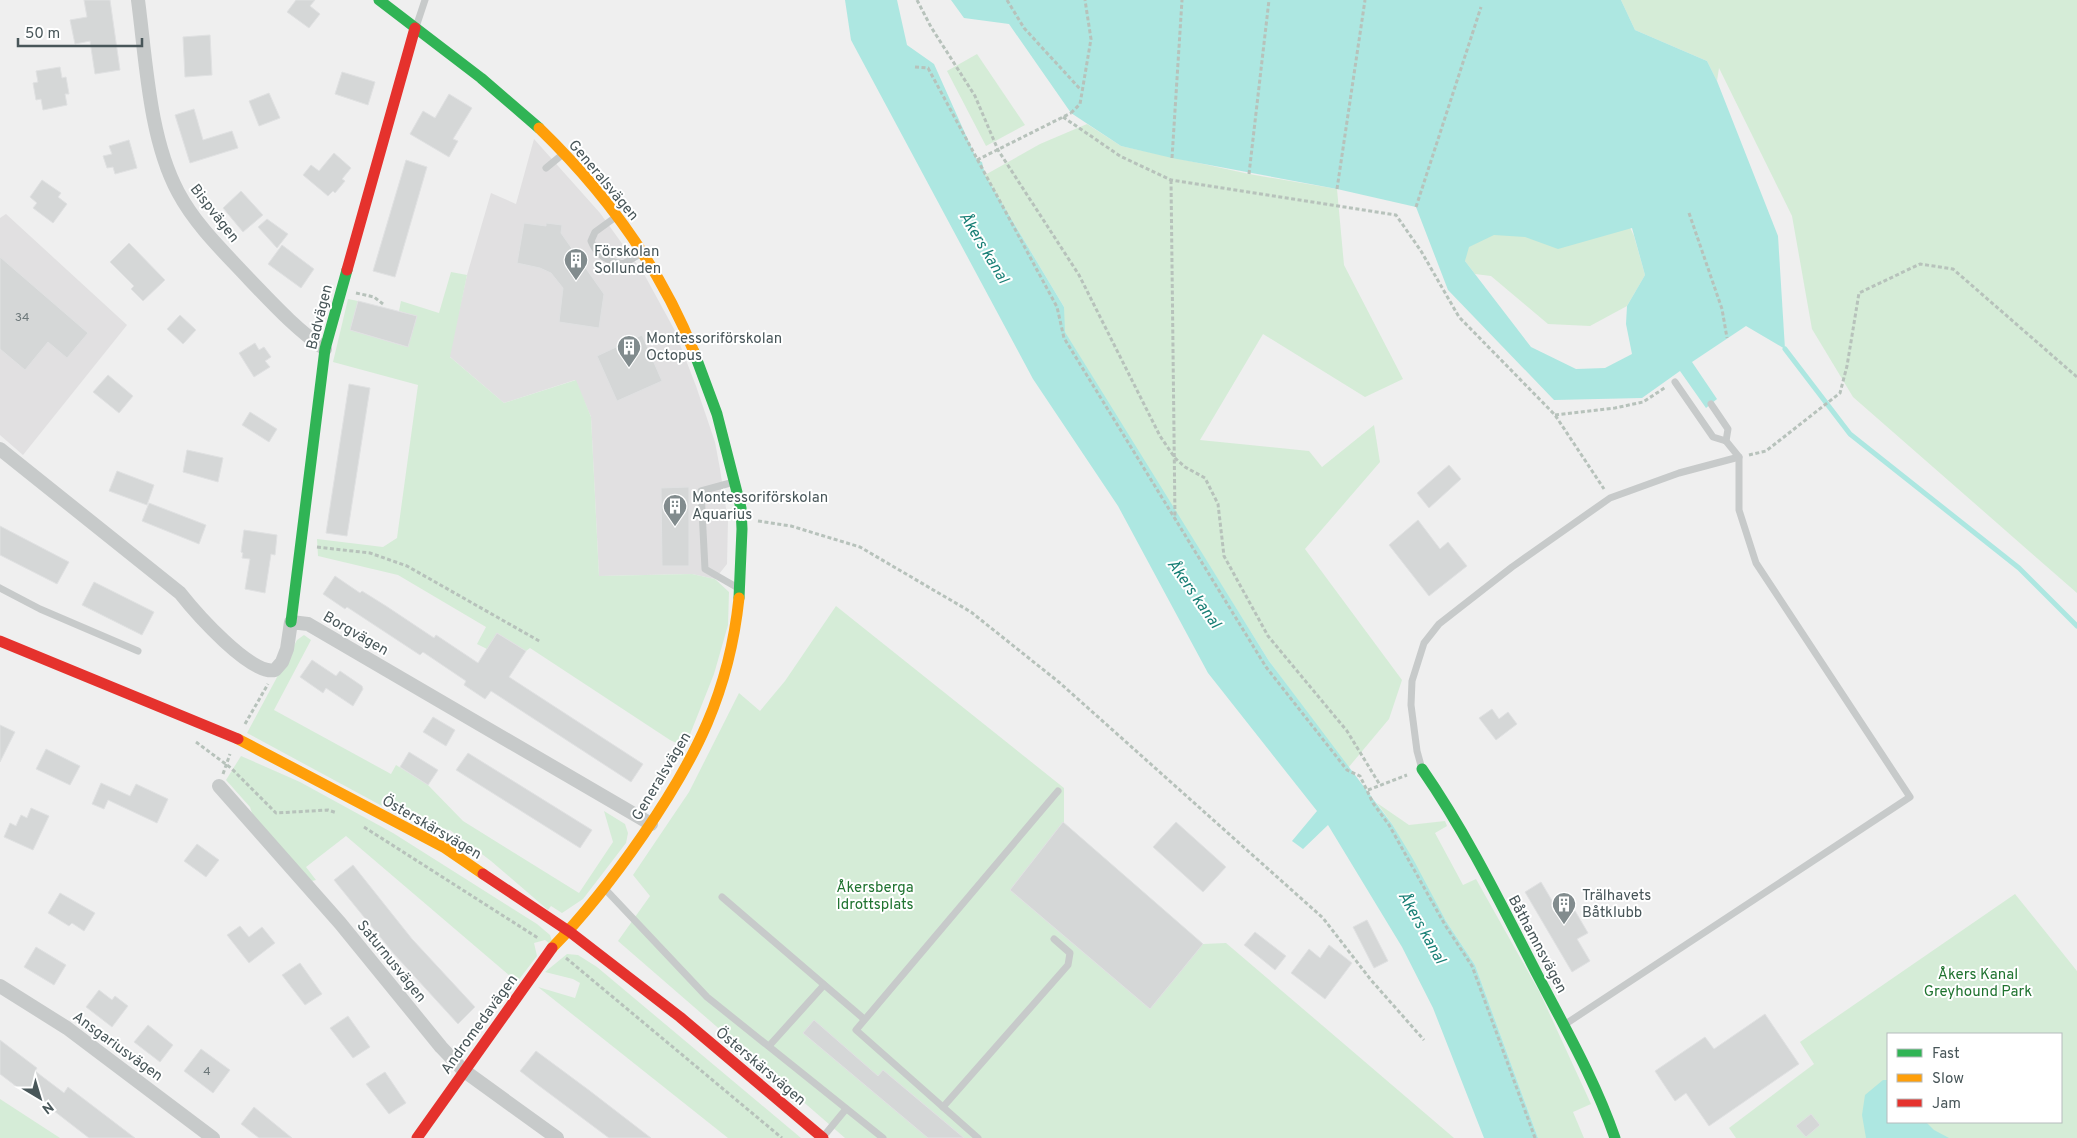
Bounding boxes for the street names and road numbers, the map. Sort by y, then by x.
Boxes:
street label: Generalsvägen [563,137,642,225]
street label: Bispvägen [185,181,243,247]
street label: Badvägen [303,283,338,352]
street label: Borgvägen [319,608,391,661]
street label: Generalsvägen [628,729,696,824]
street label: Österskärsvägen [378,791,485,865]
street label: Båthamnsvägen [1503,893,1570,997]
street label: Saturnusvägen [352,917,430,1007]
street label: Andromedavägen [438,971,523,1079]
street label: Ansgariusvägen [68,1008,166,1086]
street label: Österskärsvägen [711,1023,810,1110]

